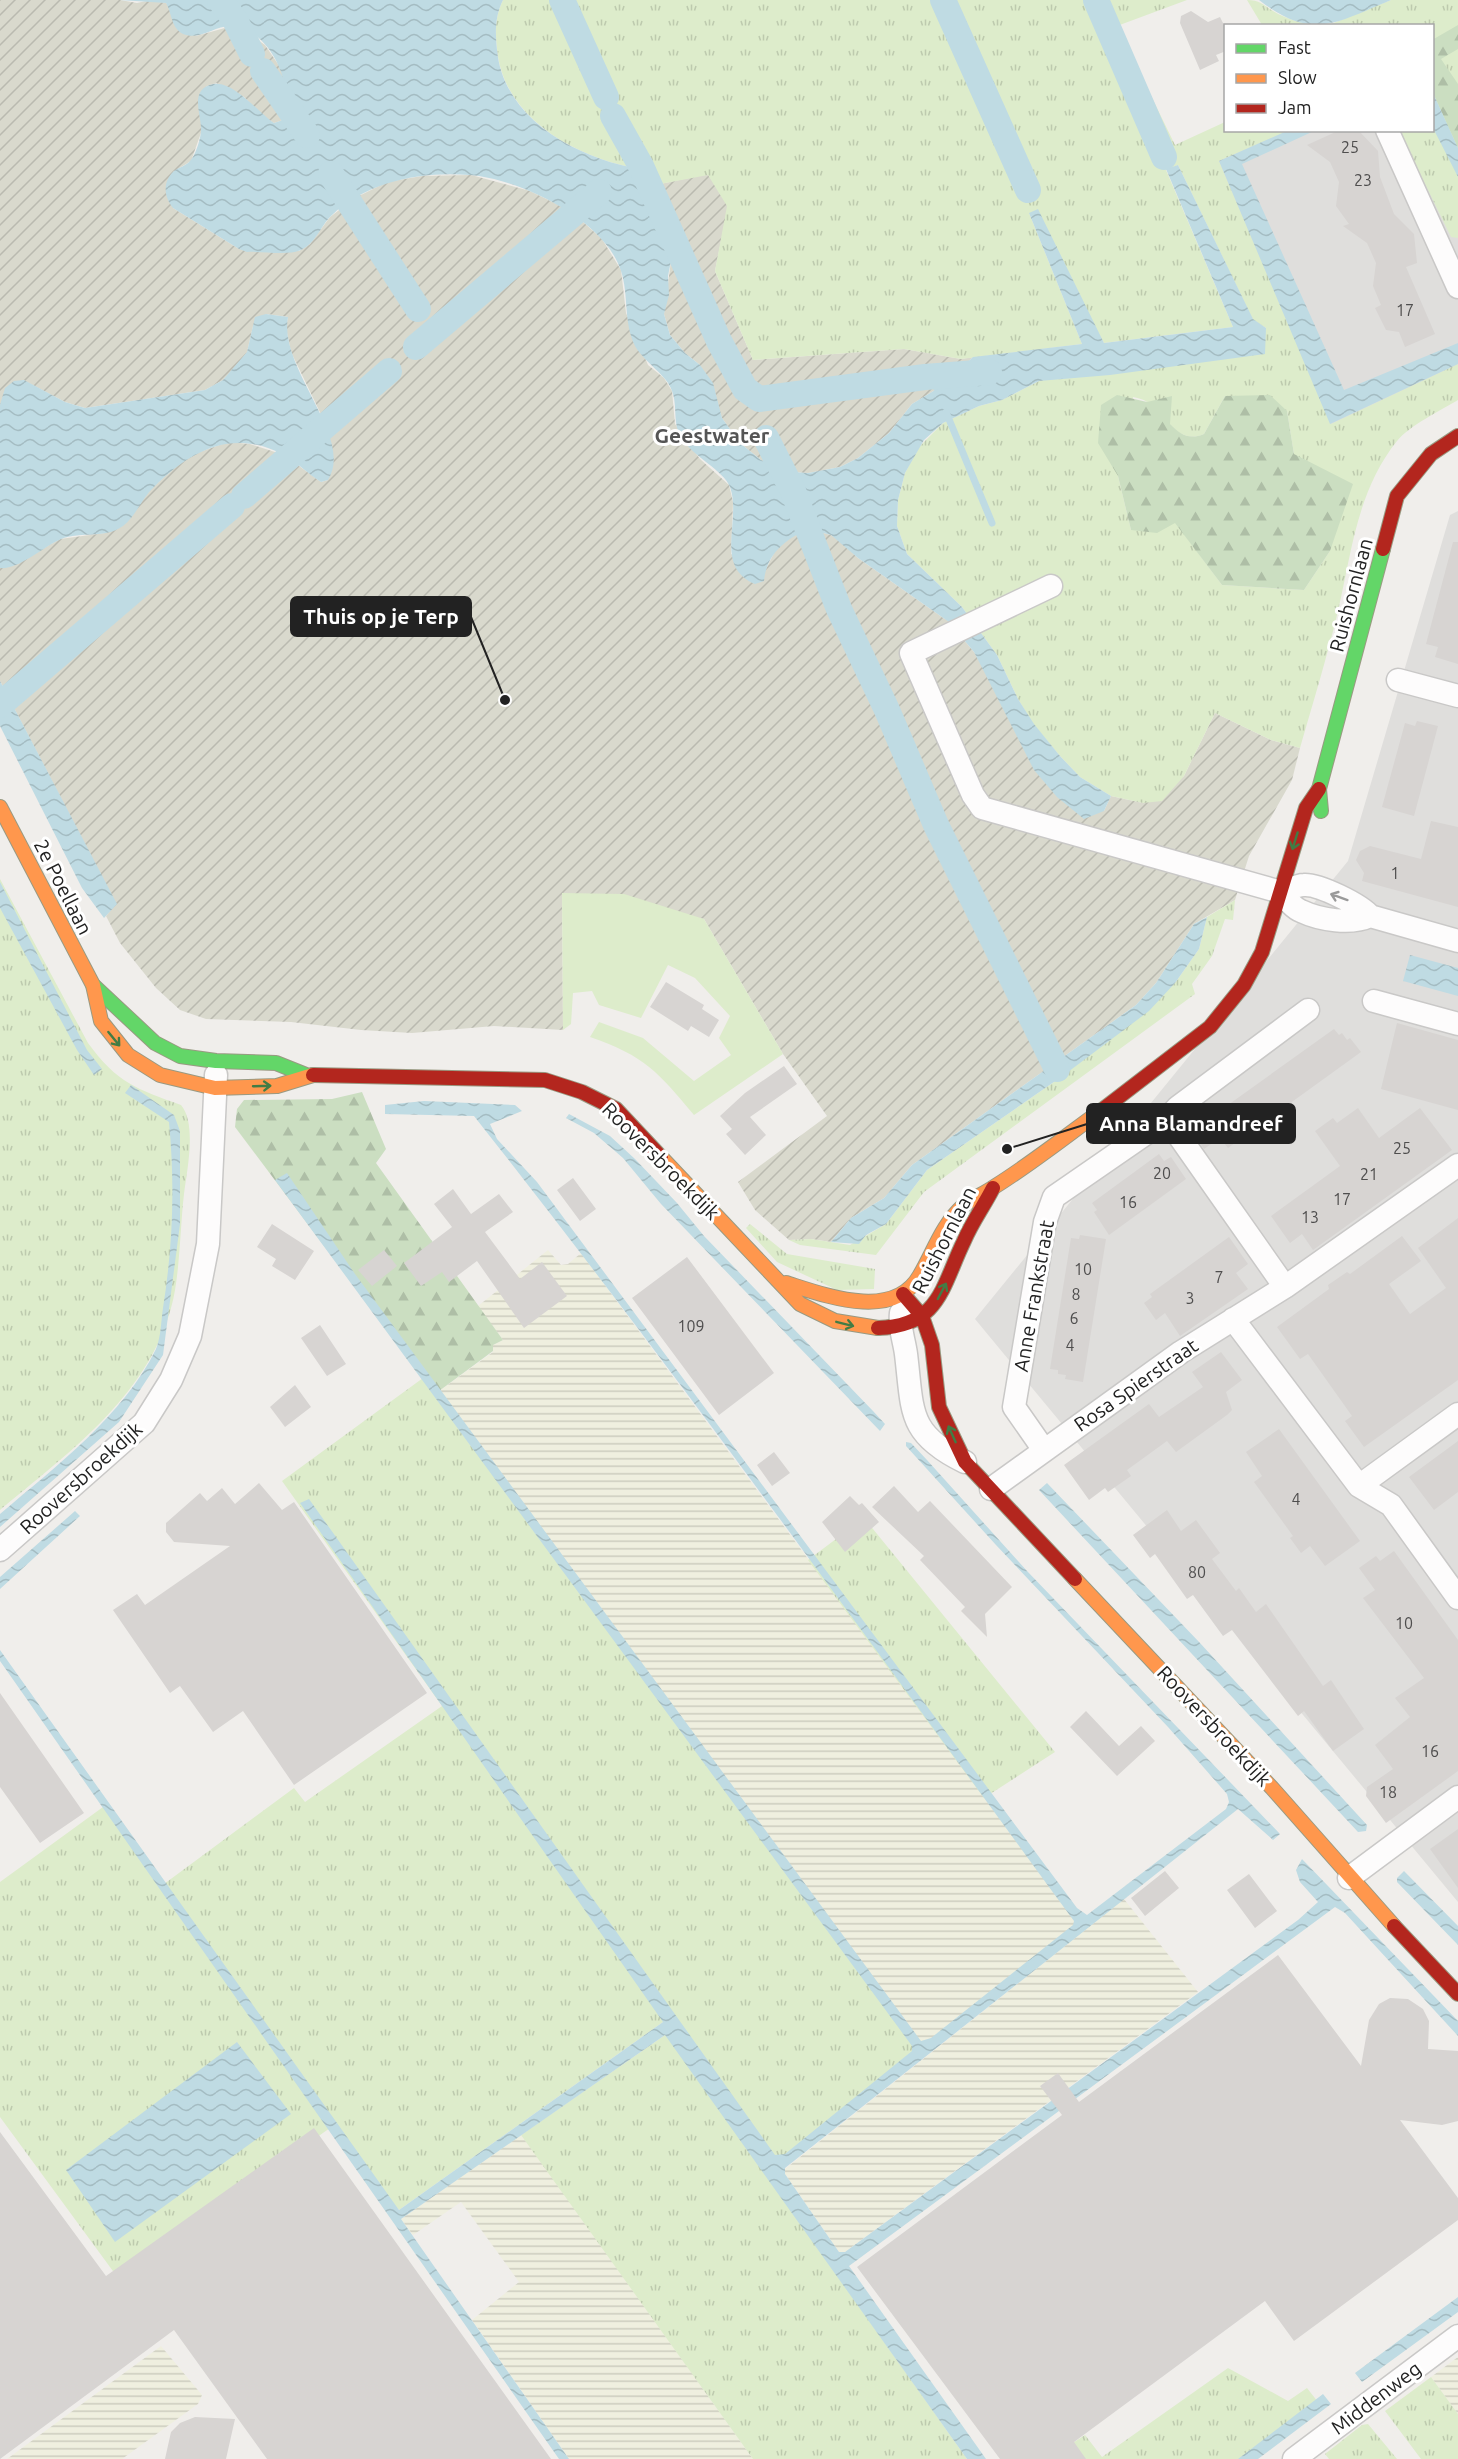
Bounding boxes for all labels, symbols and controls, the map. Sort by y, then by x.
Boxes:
legend [1224,24,1434,132]
text: Fast [1278,37,1311,57]
text: Slow [1278,67,1317,87]
text: Jam [1278,97,1312,117]
house number: 25 [1341,138,1359,156]
house number: 23 [1354,171,1372,189]
house number: 17 [1396,301,1414,319]
district label: Geestwater [655,423,770,447]
street label: Ruishornlaan [1324,535,1377,654]
callout: Thuis op je Terp [291,597,471,636]
text: Thuis op je Terp [303,604,459,628]
one-way arrow [1289,831,1300,850]
street label: 2e Poellaan [30,835,97,938]
house number: 1 [1390,864,1400,882]
one-way arrow [1331,890,1349,901]
one-way arrow [107,1030,120,1046]
one-way arrow [251,1080,271,1092]
street label: Rooversbroekdijk [598,1097,725,1224]
callout: Anna Blamandreef [1087,1104,1295,1143]
text: Anna Blamandreef [1099,1111,1283,1135]
house number: 25 [1393,1139,1411,1157]
house number: 20 [1153,1164,1171,1182]
house number: 21 [1360,1165,1378,1183]
street label: Ruishornlaan [907,1183,980,1297]
house number: 17 [1333,1190,1351,1208]
house number: 16 [1119,1193,1137,1211]
house number: 13 [1301,1208,1319,1226]
street label: Anne Frankstraat [1009,1218,1058,1374]
house number: 10 [1074,1260,1092,1278]
house number: 7 [1214,1268,1224,1286]
one-way arrow [936,1283,948,1300]
house number: 8 [1071,1285,1081,1303]
house number: 3 [1185,1289,1195,1307]
house number: 6 [1069,1309,1079,1327]
house number: 109 [677,1317,705,1335]
one-way arrow [835,1319,854,1331]
street label: Rosa Spierstraat [1069,1333,1202,1436]
house number: 4 [1065,1336,1075,1354]
street label: Rooversbroekdijk [15,1417,146,1538]
one-way arrow [946,1426,958,1444]
house number: 4 [1291,1490,1301,1508]
house number: 80 [1188,1563,1206,1581]
house number: 10 [1395,1614,1413,1632]
street label: Rooversbroekdijk [1153,1661,1276,1791]
house number: 16 [1421,1742,1439,1760]
house number: 18 [1379,1783,1397,1801]
street label: Middenweg [1326,2356,1425,2439]

